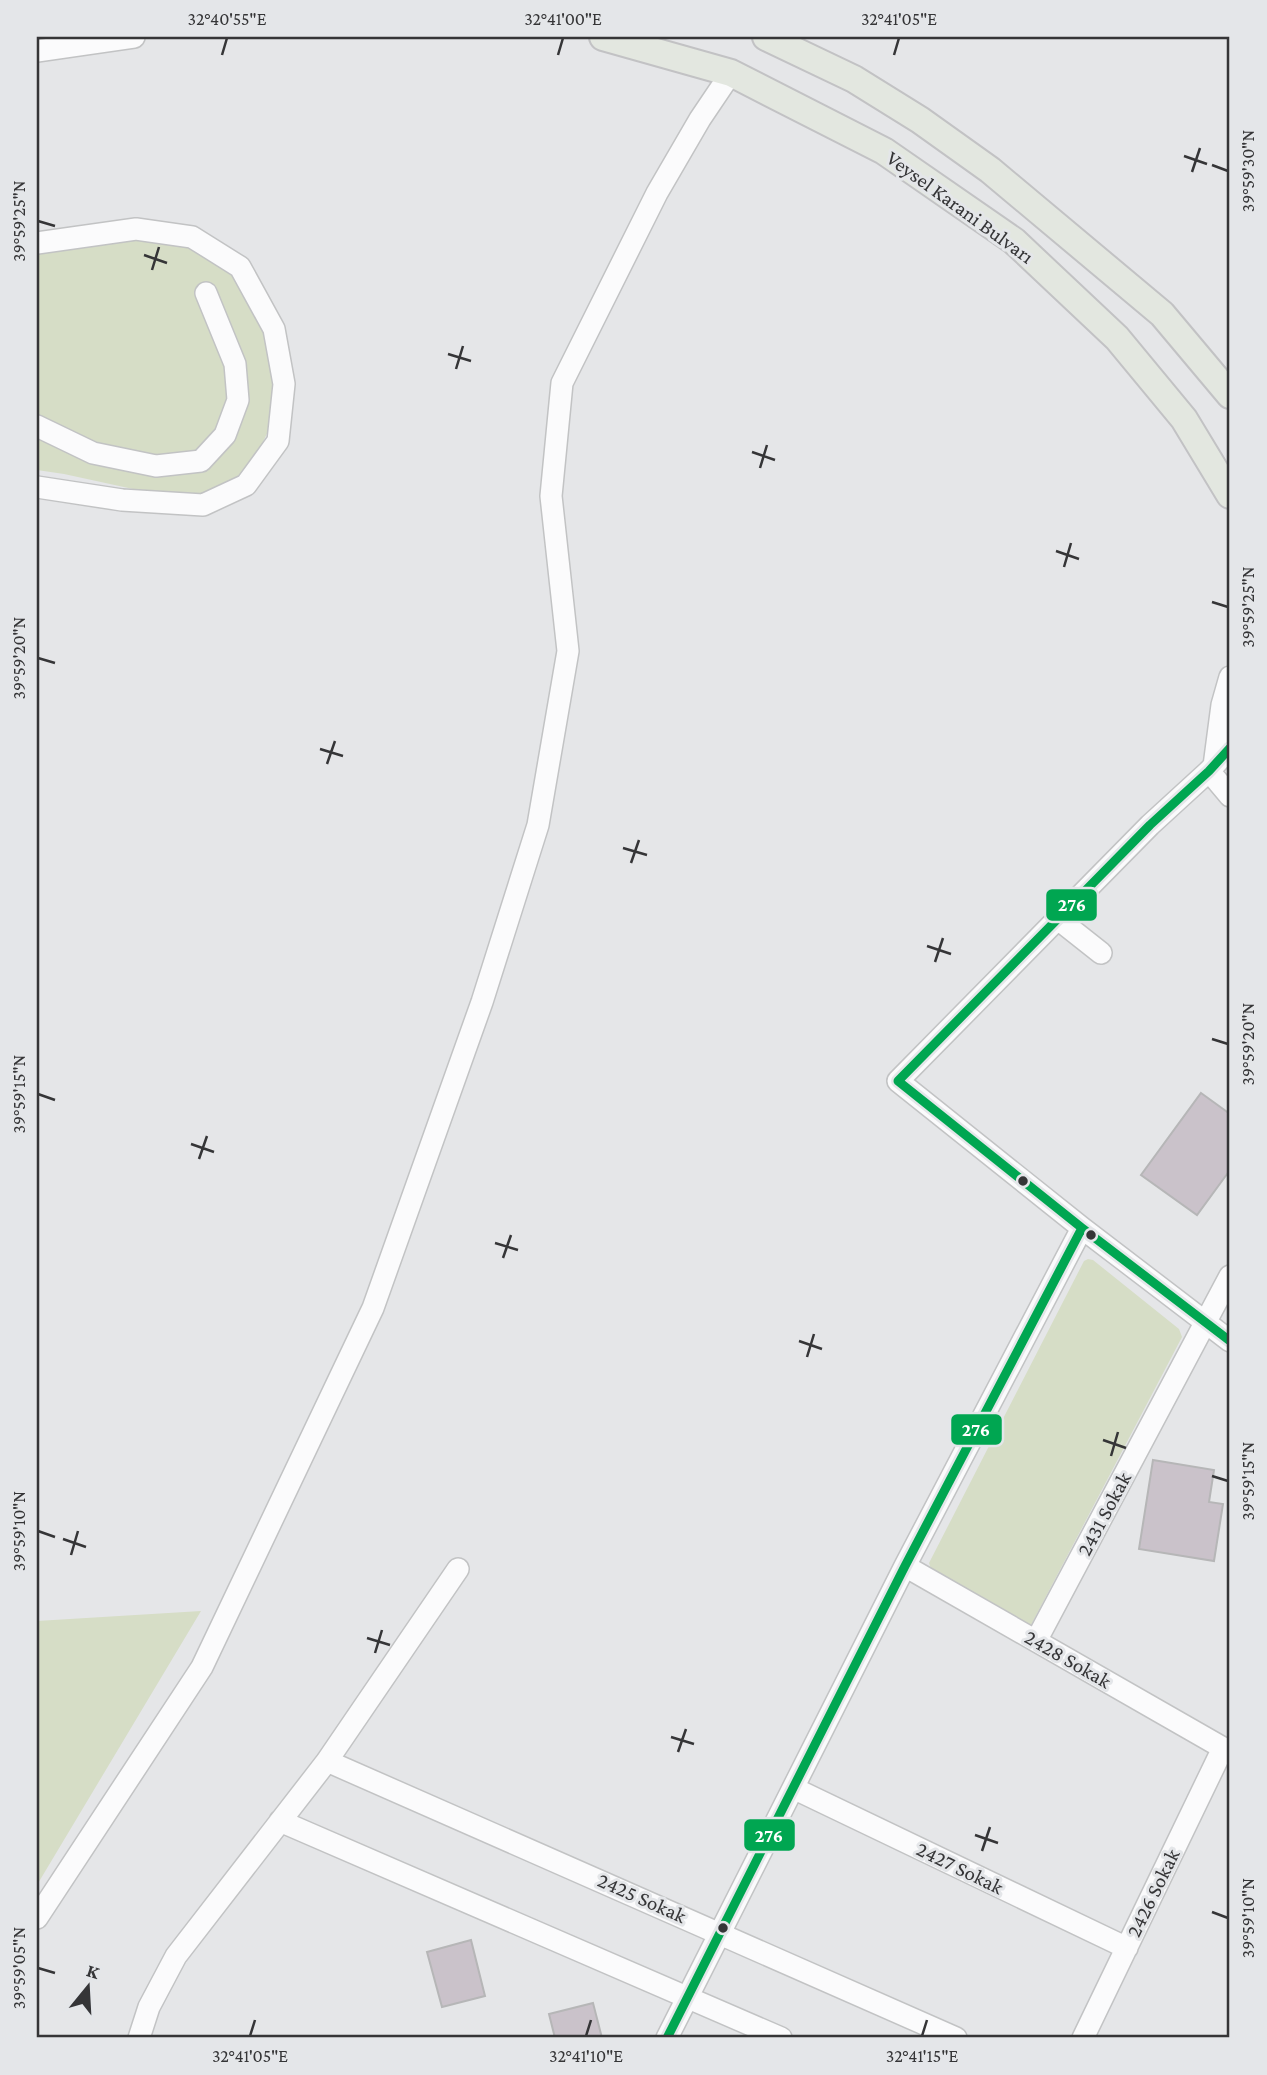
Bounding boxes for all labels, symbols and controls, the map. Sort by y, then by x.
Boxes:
text: 32°40'55"E [188,9,267,29]
text: 32°41'00"E [524,9,602,29]
text: 32°41'05"E [861,9,937,29]
text: 39°59'30"N [1238,130,1258,212]
street label: Veysel Karani Bulvarı [882,146,1039,269]
text: 39°59'25"N [9,180,29,262]
text: 39°59'25"N [1238,566,1258,648]
text: 39°59'20"N [9,616,29,699]
line badge: 276 [1045,888,1098,922]
text: 276 [1058,894,1086,915]
text: 39°59'20"N [1238,1002,1258,1085]
text: 39°59'15"N [9,1054,29,1133]
unlabelled marker [1016,1174,1030,1188]
unlabelled marker [1084,1228,1098,1242]
line badge: 276 [950,1413,1003,1446]
text: 276 [962,1419,990,1440]
text: 39°59'15"N [1238,1441,1258,1520]
street label: 2431 Sokak [1072,1468,1136,1560]
text: 39°59'10"N [9,1491,29,1571]
street label: 2428 Sokak [1021,1625,1115,1693]
line badge: 276 [743,1818,796,1852]
text: 276 [755,1825,783,1846]
street label: 2427 Sokak [913,1837,1007,1899]
street label: 2426 Sokak [1121,1845,1185,1941]
street label: 2425 Sokak [594,1868,690,1928]
text: 39°59'10"N [1238,1878,1258,1958]
unlabelled marker [716,1921,730,1935]
text: 39°59'05"N [9,1927,29,2009]
north arrow [52,1952,122,2022]
text: K [84,1959,103,1983]
text: 32°41'05"E [212,2046,288,2066]
text: 32°41'10"E [549,2046,623,2066]
text: 32°41'15"E [886,2046,959,2066]

